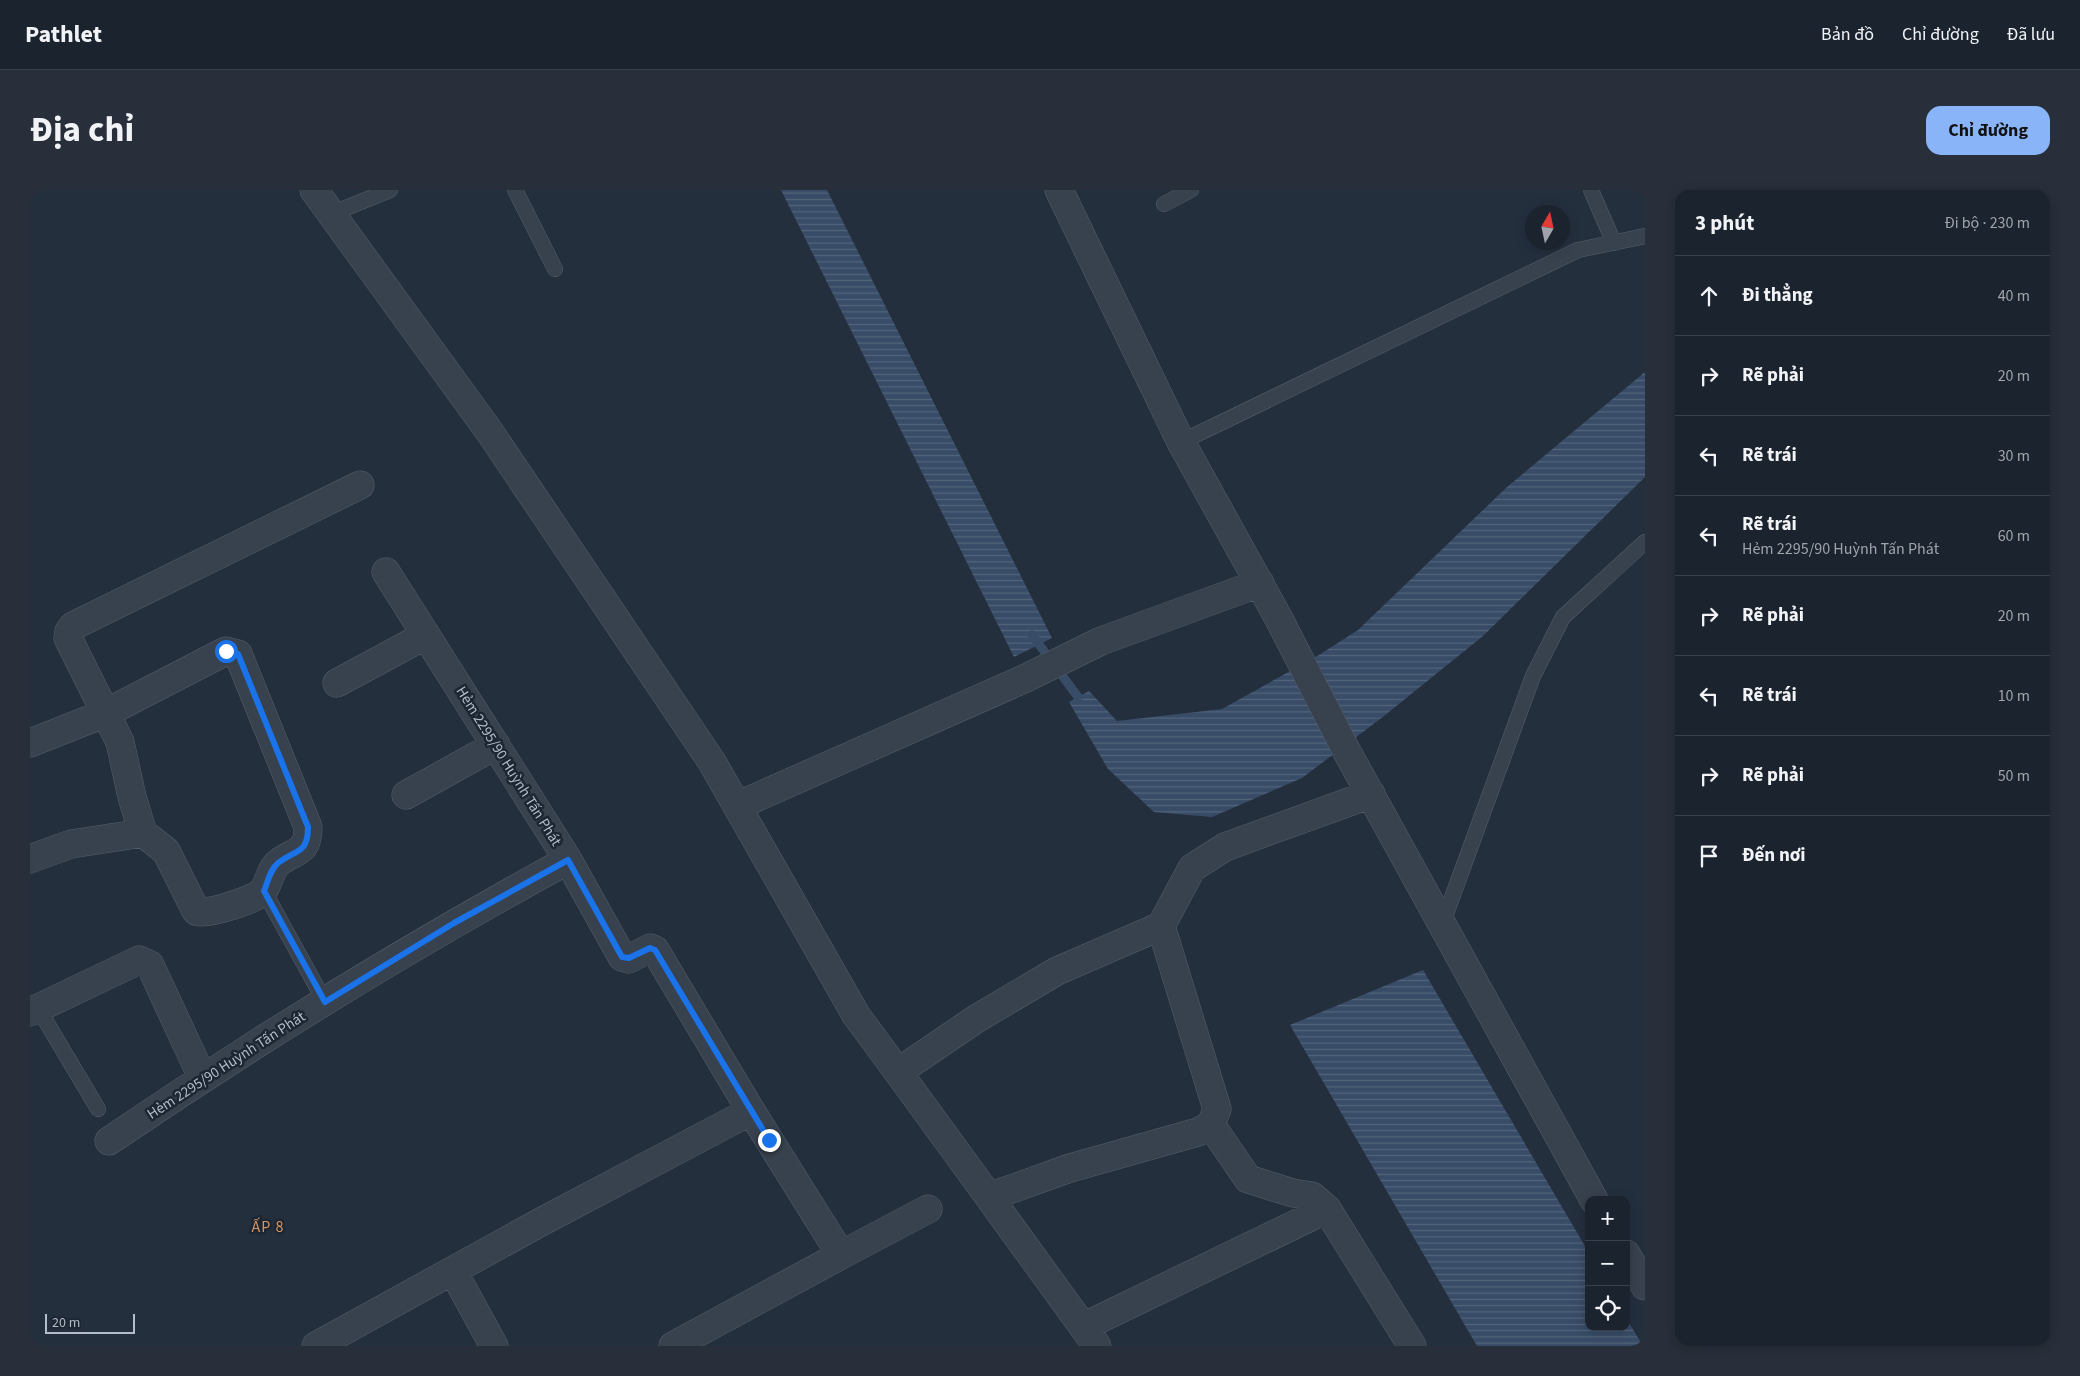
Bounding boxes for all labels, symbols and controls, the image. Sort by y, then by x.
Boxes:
text: Pathlet [25,17,102,52]
text: Bản đồ [1821,22,1874,47]
text: Chỉ đường [1902,22,1979,47]
text: Đã lưu [2007,22,2055,47]
text: Địa chỉ [30,105,134,155]
button: Chỉ đường [1926,106,2050,155]
north arrow [1525,205,1570,250]
text: 3 phút [1695,208,1754,238]
text: Đi bộ · 230 m [1944,212,2030,234]
icon: ahead [1695,282,1723,310]
text: Đi thẳng [1742,282,1813,309]
text: 40 m [1998,285,2030,307]
icon: right [1695,362,1723,390]
text: Rẽ phải [1742,362,1804,389]
text: 20 m [1998,365,2030,387]
icon: left [1695,442,1723,470]
text: Rẽ trái [1742,442,1797,469]
text: 30 m [1998,445,2030,467]
text: Rẽ trái [1742,511,1797,538]
icon: left [1695,522,1723,550]
text: 60 m [1998,525,2030,547]
text: Hẻm 2295/90 Huỳnh Tấn Phát [1742,538,1939,560]
icon: right [1695,602,1723,630]
text: Rẽ phải [1742,602,1804,629]
text: 20 m [1998,605,2030,627]
route start [215,640,238,663]
street label: Hẻm 2295/90 Huỳnh Tấn Phát [451,682,566,850]
icon: left [1695,682,1723,710]
text: Rẽ trái [1742,682,1797,709]
text: 10 m [1998,685,2030,707]
icon: right [1695,762,1723,790]
text: Rẽ phải [1742,762,1804,789]
text: 50 m [1998,765,2030,787]
icon: arrive [1695,842,1723,870]
text: Đến nơi [1742,842,1806,869]
street label: Hẻm 2295/90 Huỳnh Tấn Phát [143,1006,309,1125]
route end [758,1129,781,1152]
map controls [1585,1196,1630,1331]
button: + [1585,1196,1630,1241]
district label: ẤP 8 [252,1216,284,1238]
button: − [1585,1241,1630,1286]
button: locate [1585,1286,1630,1331]
scale bar [45,1311,135,1334]
text: 20 m [52,1313,80,1333]

